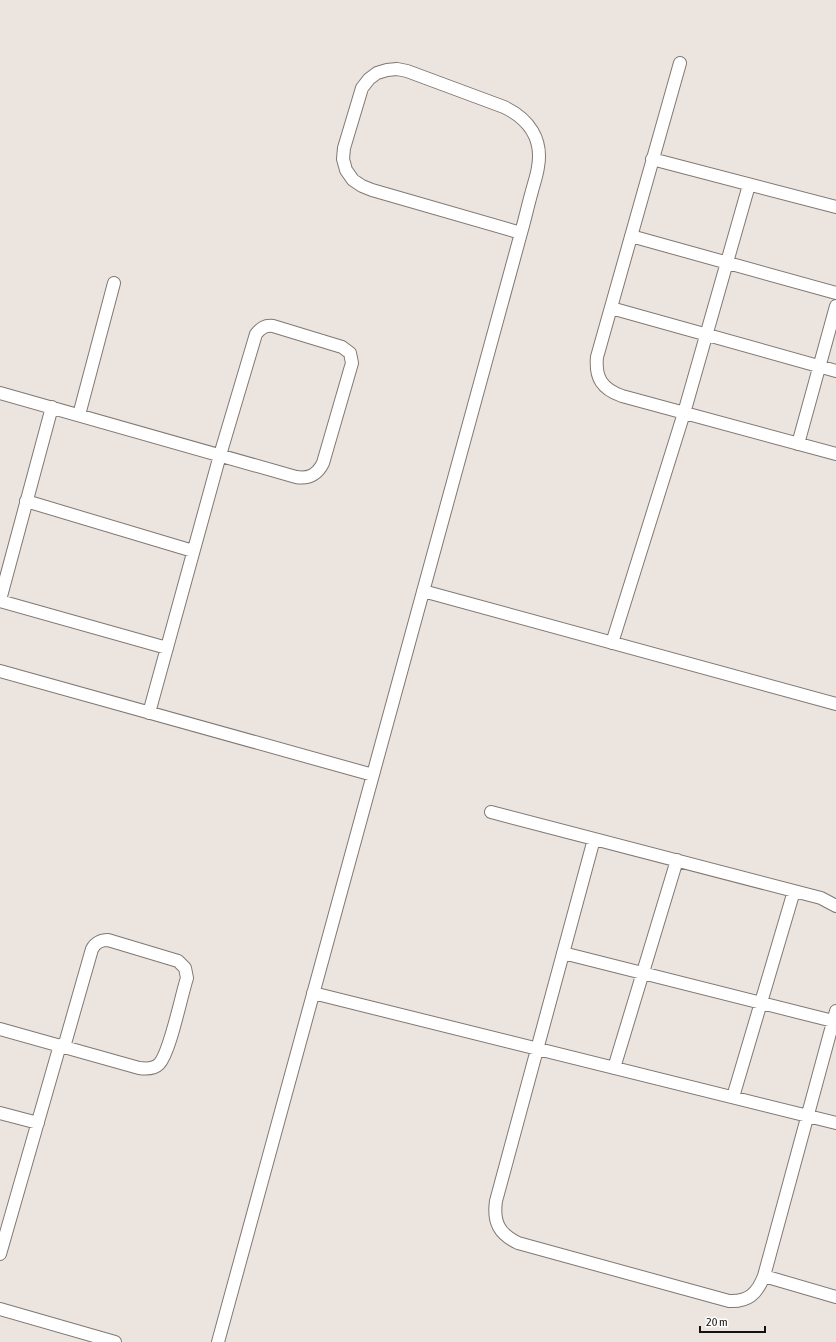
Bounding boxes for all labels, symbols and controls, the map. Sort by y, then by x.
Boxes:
scale bar [700,1308,765,1334]
text: 20 m [706,1315,728,1329]

